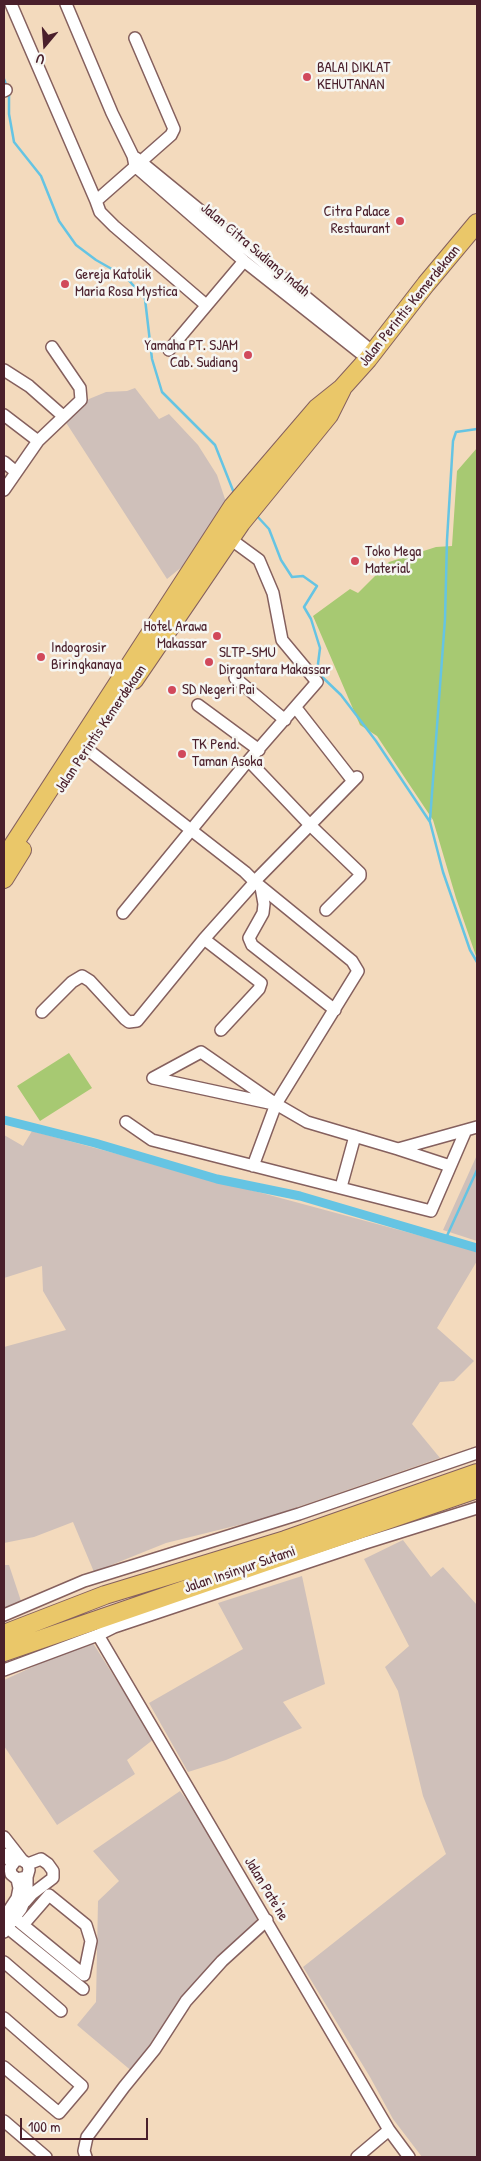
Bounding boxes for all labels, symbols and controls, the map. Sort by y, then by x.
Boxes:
north arrow [20,20,70,70]
text: U [34,50,47,70]
place label: BALAI DIKLAT KEHUTANAN [317,59,390,94]
marker: BALAI DIKLAT KEHUTANAN [301,71,313,83]
street label: Jalan Citra Sudiang Indah [197,199,313,301]
place label: Citra Palace Restaurant [323,203,390,238]
marker: Citra Palace Restaurant [394,215,406,227]
street label: Jalan Perintis Kemerdekaan [356,242,464,370]
place label: Gereja Katolik Maria Rosa Mystica [75,266,177,301]
marker: Gereja Katolik Maria Rosa Mystica [59,278,71,290]
place label: Yamaha PT. SJAM Cab. Sudiang [144,337,238,372]
marker: Yamaha PT. SJAM Cab. Sudiang [242,349,254,361]
place label: Toko Mega Material [365,543,421,578]
marker: Toko Mega Material [349,555,361,567]
place label: Hotel Arawa Makassar [144,618,207,653]
marker: Hotel Arawa Makassar [211,630,223,642]
place label: Indogrosir Biringkanaya [51,639,122,674]
place label: SLTP-SMU Dirgantara Makassar [219,644,331,679]
marker: Indogrosir Biringkanaya [35,651,47,663]
marker: SLTP-SMU Dirgantara Makassar [203,656,215,668]
street label: Jalan Perintis Kemerdekaan [51,661,151,797]
place label: SD Negeri Pai [182,681,255,699]
marker: SD Negeri Pai [166,684,178,696]
place label: TK Pend. Taman Asoka [192,736,262,771]
marker: TK Pend. Taman Asoka [176,748,188,760]
street label: Jalan Insinyur Sutami [182,1542,298,1598]
street label: Jalan Pate'ne [240,1854,292,1924]
scale bar [22,2108,150,2140]
text: 100 m [28,2116,61,2137]

